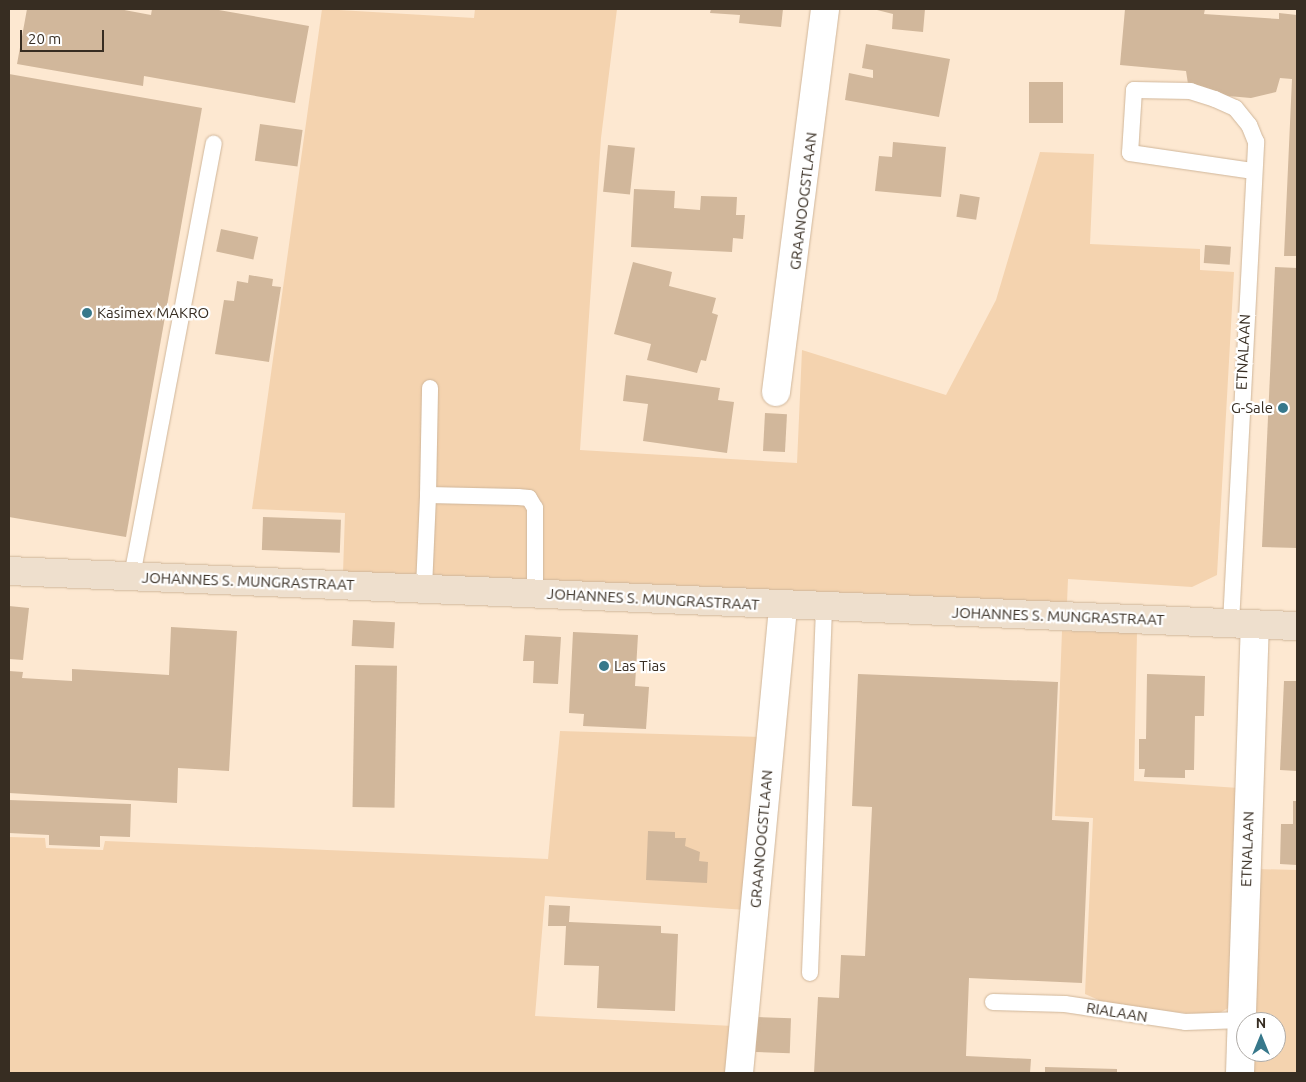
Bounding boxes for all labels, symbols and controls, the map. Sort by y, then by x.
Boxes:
scale bar [22,20,106,52]
text: 20 m [28,30,61,47]
street label: GRAANOOGSTLAAN [786,131,820,271]
place label: Kasimex MAKRO [97,304,209,322]
marker: Kasimex MAKRO [81,307,93,319]
street label: ETNALAAN [1232,314,1254,390]
place label: G-Sale [1231,399,1273,417]
marker: G-Sale [1277,402,1289,414]
street label: JOHANNES S. MUNGRASTRAAT [141,568,355,594]
street label: JOHANNES S. MUNGRASTRAAT [546,584,760,614]
street label: JOHANNES S. MUNGRASTRAAT [951,603,1165,629]
place label: Las Tias [614,657,666,675]
marker: Las Tias [598,660,610,672]
street label: GRAANOOGSTLAAN [746,769,776,909]
street label: ETNALAAN [1237,811,1257,887]
street label: RIALAAN [1085,998,1149,1026]
north arrow [1236,1012,1286,1062]
text: N [1256,1015,1266,1031]

